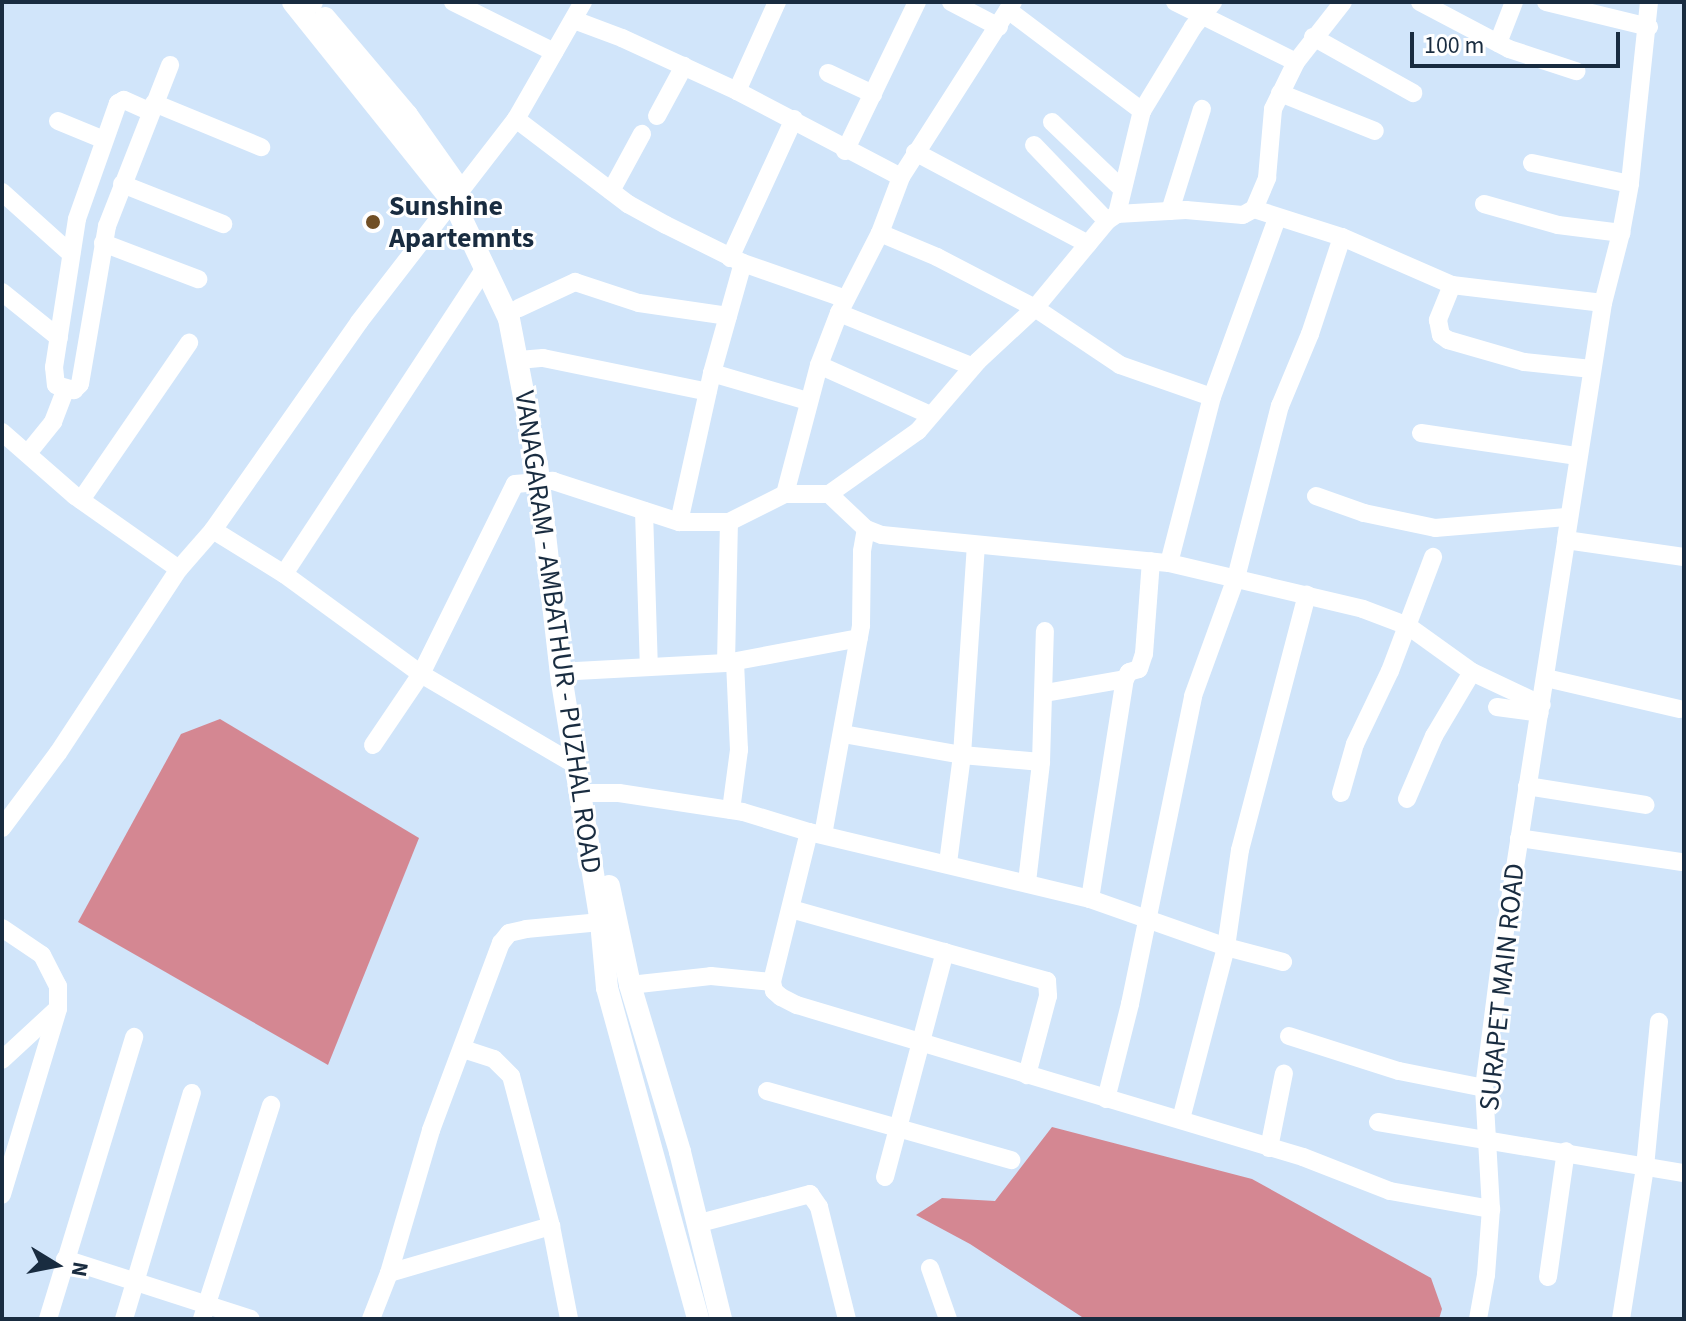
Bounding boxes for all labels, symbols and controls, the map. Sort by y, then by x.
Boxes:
scale bar [1414,16,1624,66]
text: 100 m [1424,28,1484,63]
place label: Sunshine Apartemnts [389,189,534,255]
marker: Sunshine Apartemnts [364,213,382,231]
street label: VANAGARAM - AMBATHUR - PUZHAL ROAD [507,388,609,876]
street label: SURAPET MAIN ROAD [1472,862,1532,1112]
north arrow [16,1225,96,1305]
text: N [63,1259,97,1279]

